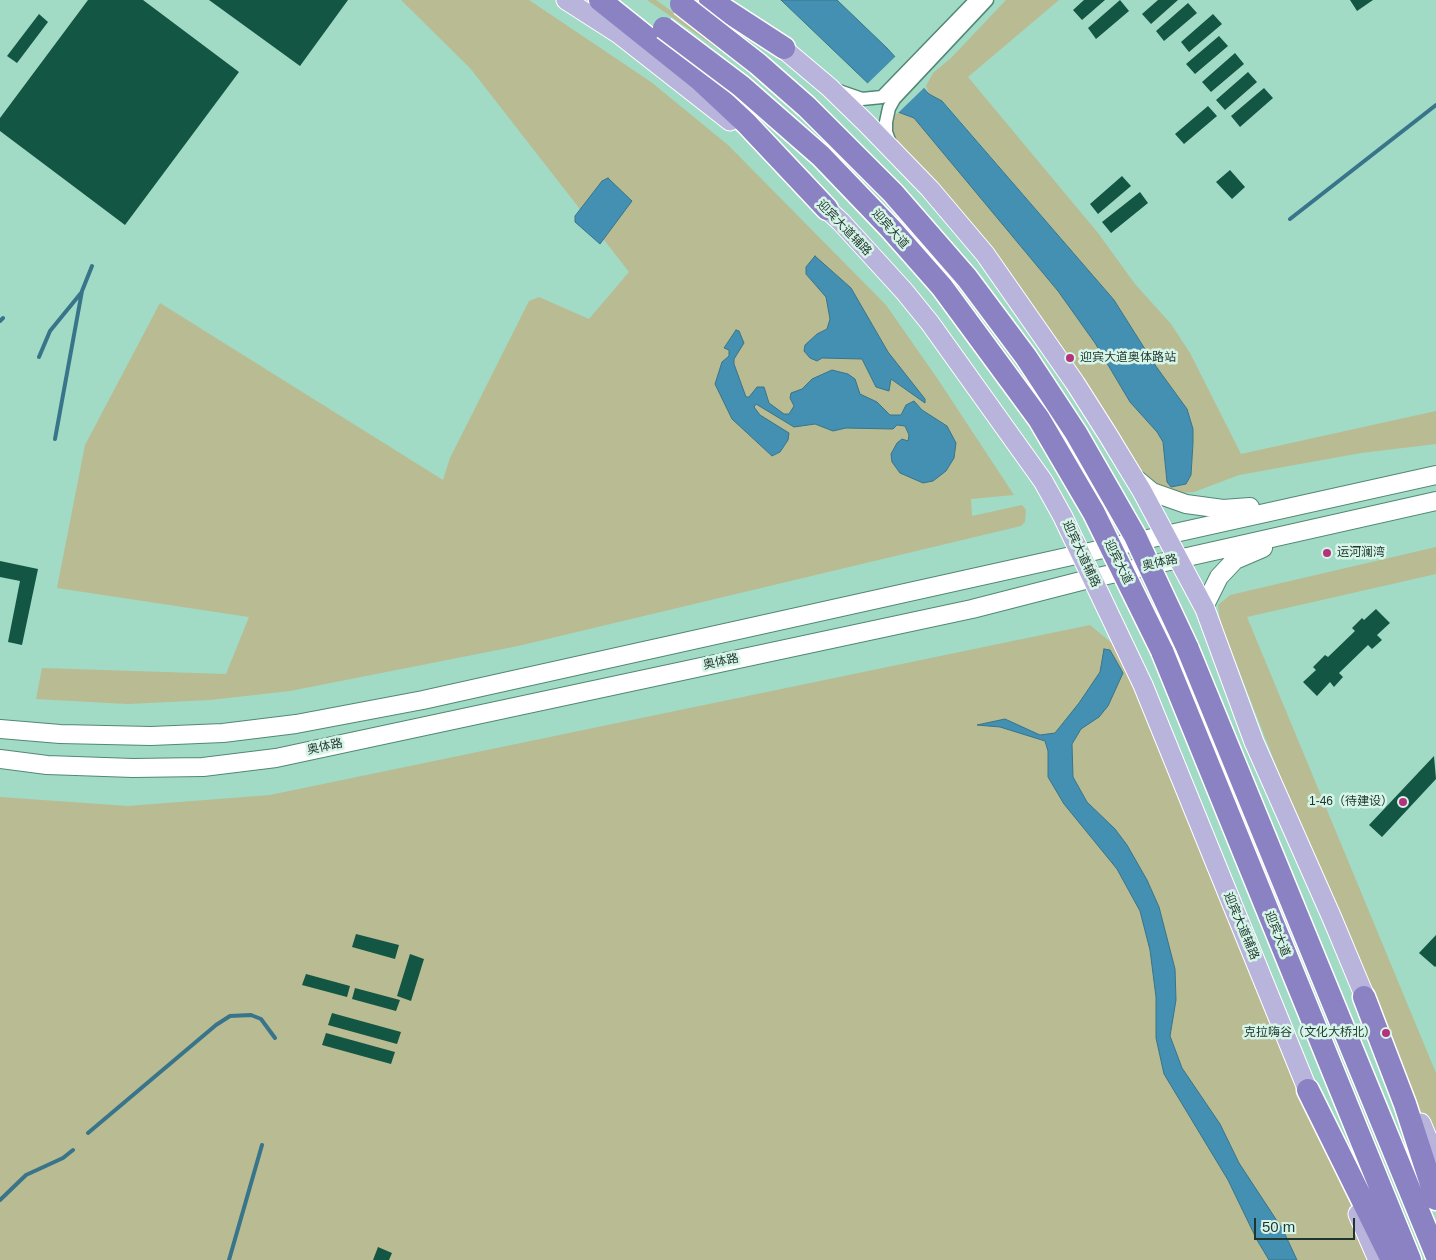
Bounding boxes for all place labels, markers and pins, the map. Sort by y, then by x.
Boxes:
place label: 迎宾大道奥体路站 [1080,351,1176,365]
marker: 迎宾大道奥体路站 [1064,352,1076,364]
place label: 运河澜湾 [1337,546,1385,560]
marker: 运河澜湾 [1321,547,1333,559]
place label: 1-46（待建设） [1309,795,1393,809]
marker: 1-46（待建设） [1397,796,1409,808]
place label: 克拉嗨谷（文化大桥北） [1244,1026,1376,1040]
marker: 克拉嗨谷（文化大桥北） [1380,1027,1392,1039]

